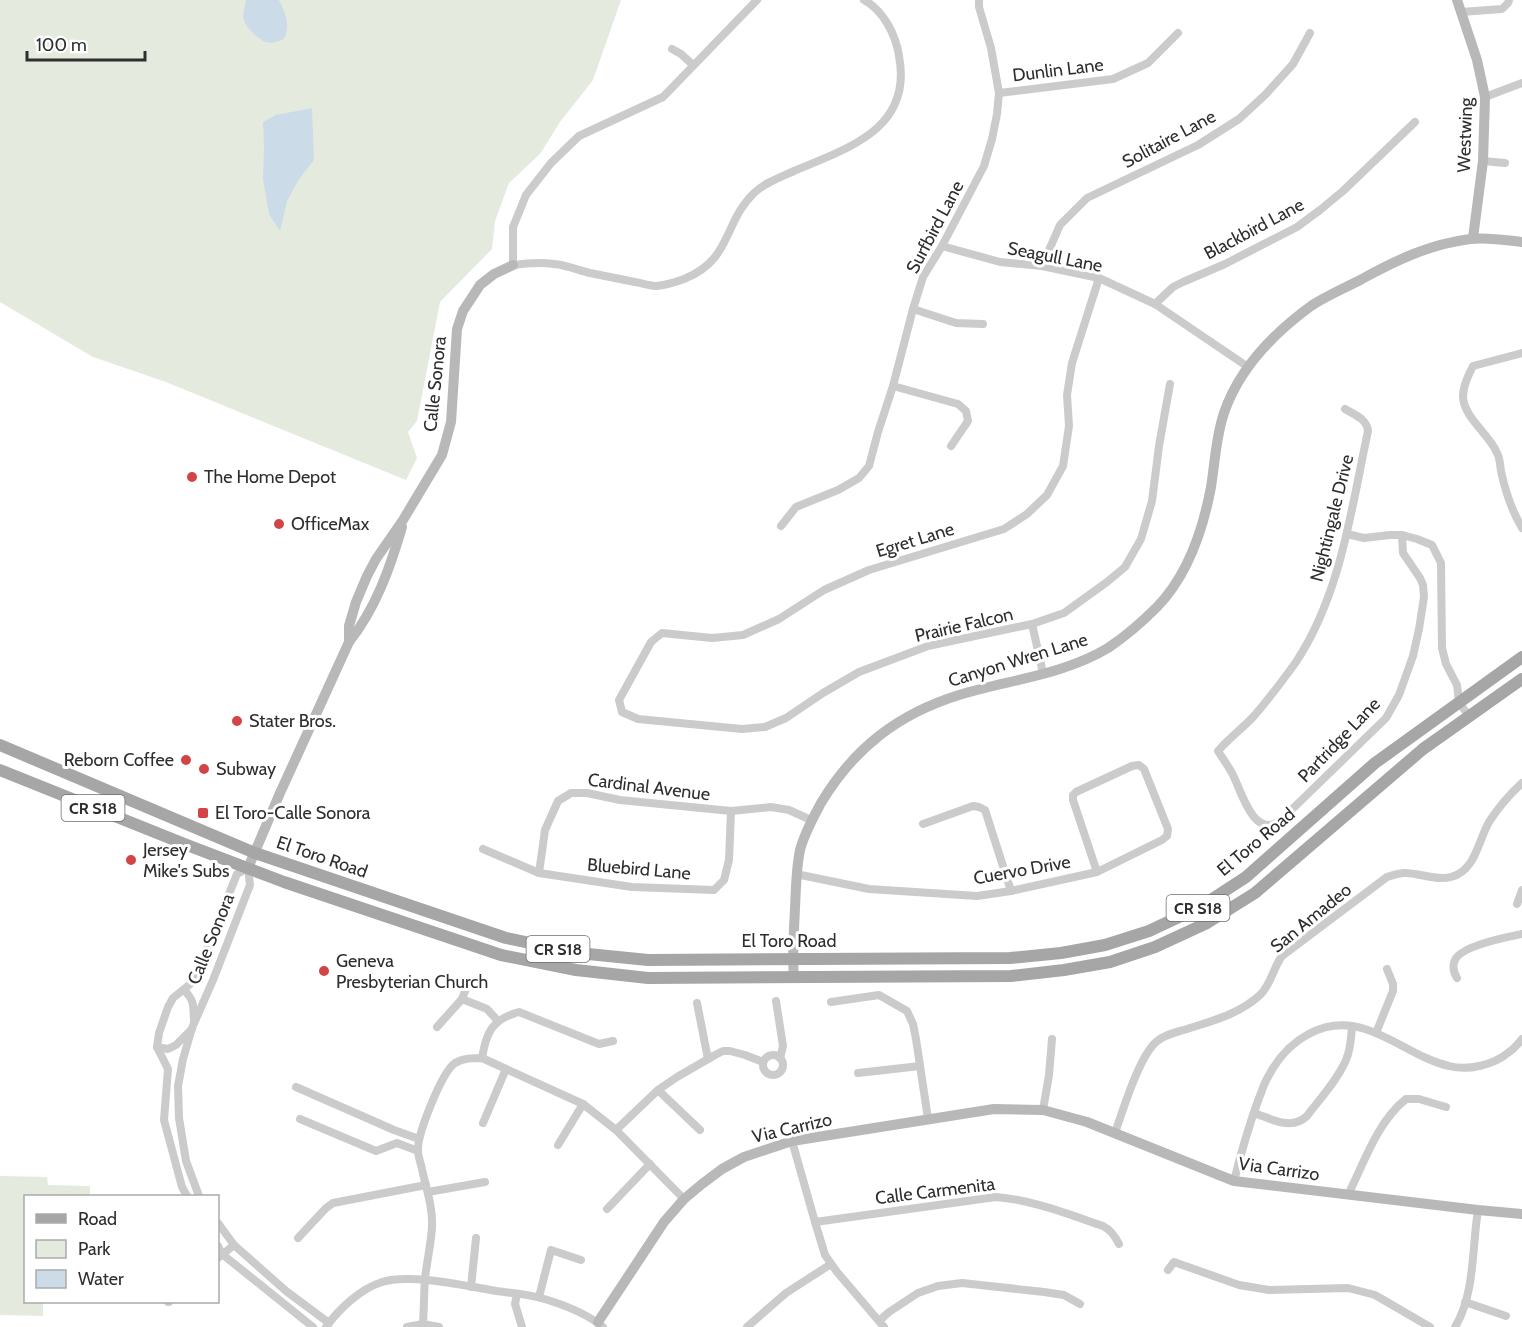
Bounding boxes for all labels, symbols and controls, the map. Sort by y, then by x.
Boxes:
scale bar [27,24,146,62]
text: 100 m [36,34,87,56]
street label: Dunlin Lane [1011,54,1105,86]
street label: Westwing [1453,96,1477,173]
street label: Solitaire Lane [1119,105,1219,173]
street label: Surfbird Lane [901,177,969,277]
street label: Blackbird Lane [1200,193,1308,265]
street label: Seagull Lane [1006,237,1104,277]
street label: Calle Sonora [419,335,451,433]
street label: Nightingale Drive [1306,452,1358,584]
place label: The Home Depot [204,466,336,488]
marker: The Home Depot [185,470,199,484]
place label: OfficeMax [291,513,370,535]
marker: OfficeMax [272,517,286,531]
street label: Egret Lane [873,518,957,562]
street label: Prairie Falcon [913,603,1015,647]
street label: Canyon Wren Lane [946,628,1090,692]
street label: Partridge Lane [1293,693,1385,787]
place label: Stater Bros. [249,710,336,732]
marker: Stater Bros. [230,714,244,728]
place label: Reborn Coffee [64,749,174,771]
marker: Reborn Coffee [179,753,193,767]
place label: Subway [216,758,276,780]
marker: Subway [197,762,211,776]
street label: Cardinal Avenue [587,769,711,805]
road number: CR S18 [62,795,124,821]
place label: El Toro-Calle Sonora [215,802,371,824]
street label: El Toro Road [1213,803,1299,881]
marker: El Toro-Calle Sonora [196,806,210,820]
street label: El Toro Road [274,831,370,883]
place label: Jersey Mike's Subs [142,839,230,882]
street label: Cuervo Drive [972,851,1072,889]
marker: Jersey Mike's Subs [124,853,138,867]
street label: Bluebird Lane [586,854,692,884]
street label: San Amadeo [1266,879,1356,957]
street label: Calle Sonora [183,890,239,988]
road number: CR S18 [1166,895,1230,921]
street label: El Toro Road [742,930,836,952]
road number: CR S18 [526,936,590,962]
place label: Geneva Presbyterian Church [336,950,488,993]
marker: Geneva Presbyterian Church [317,964,331,978]
street label: Via Carrizo [750,1108,834,1148]
street label: Via Carrizo [1237,1152,1321,1186]
street label: Calle Carmenita [874,1173,996,1209]
legend [24,1195,219,1303]
text: Road [78,1208,117,1230]
text: Park [78,1238,111,1260]
text: Water [78,1268,124,1290]

